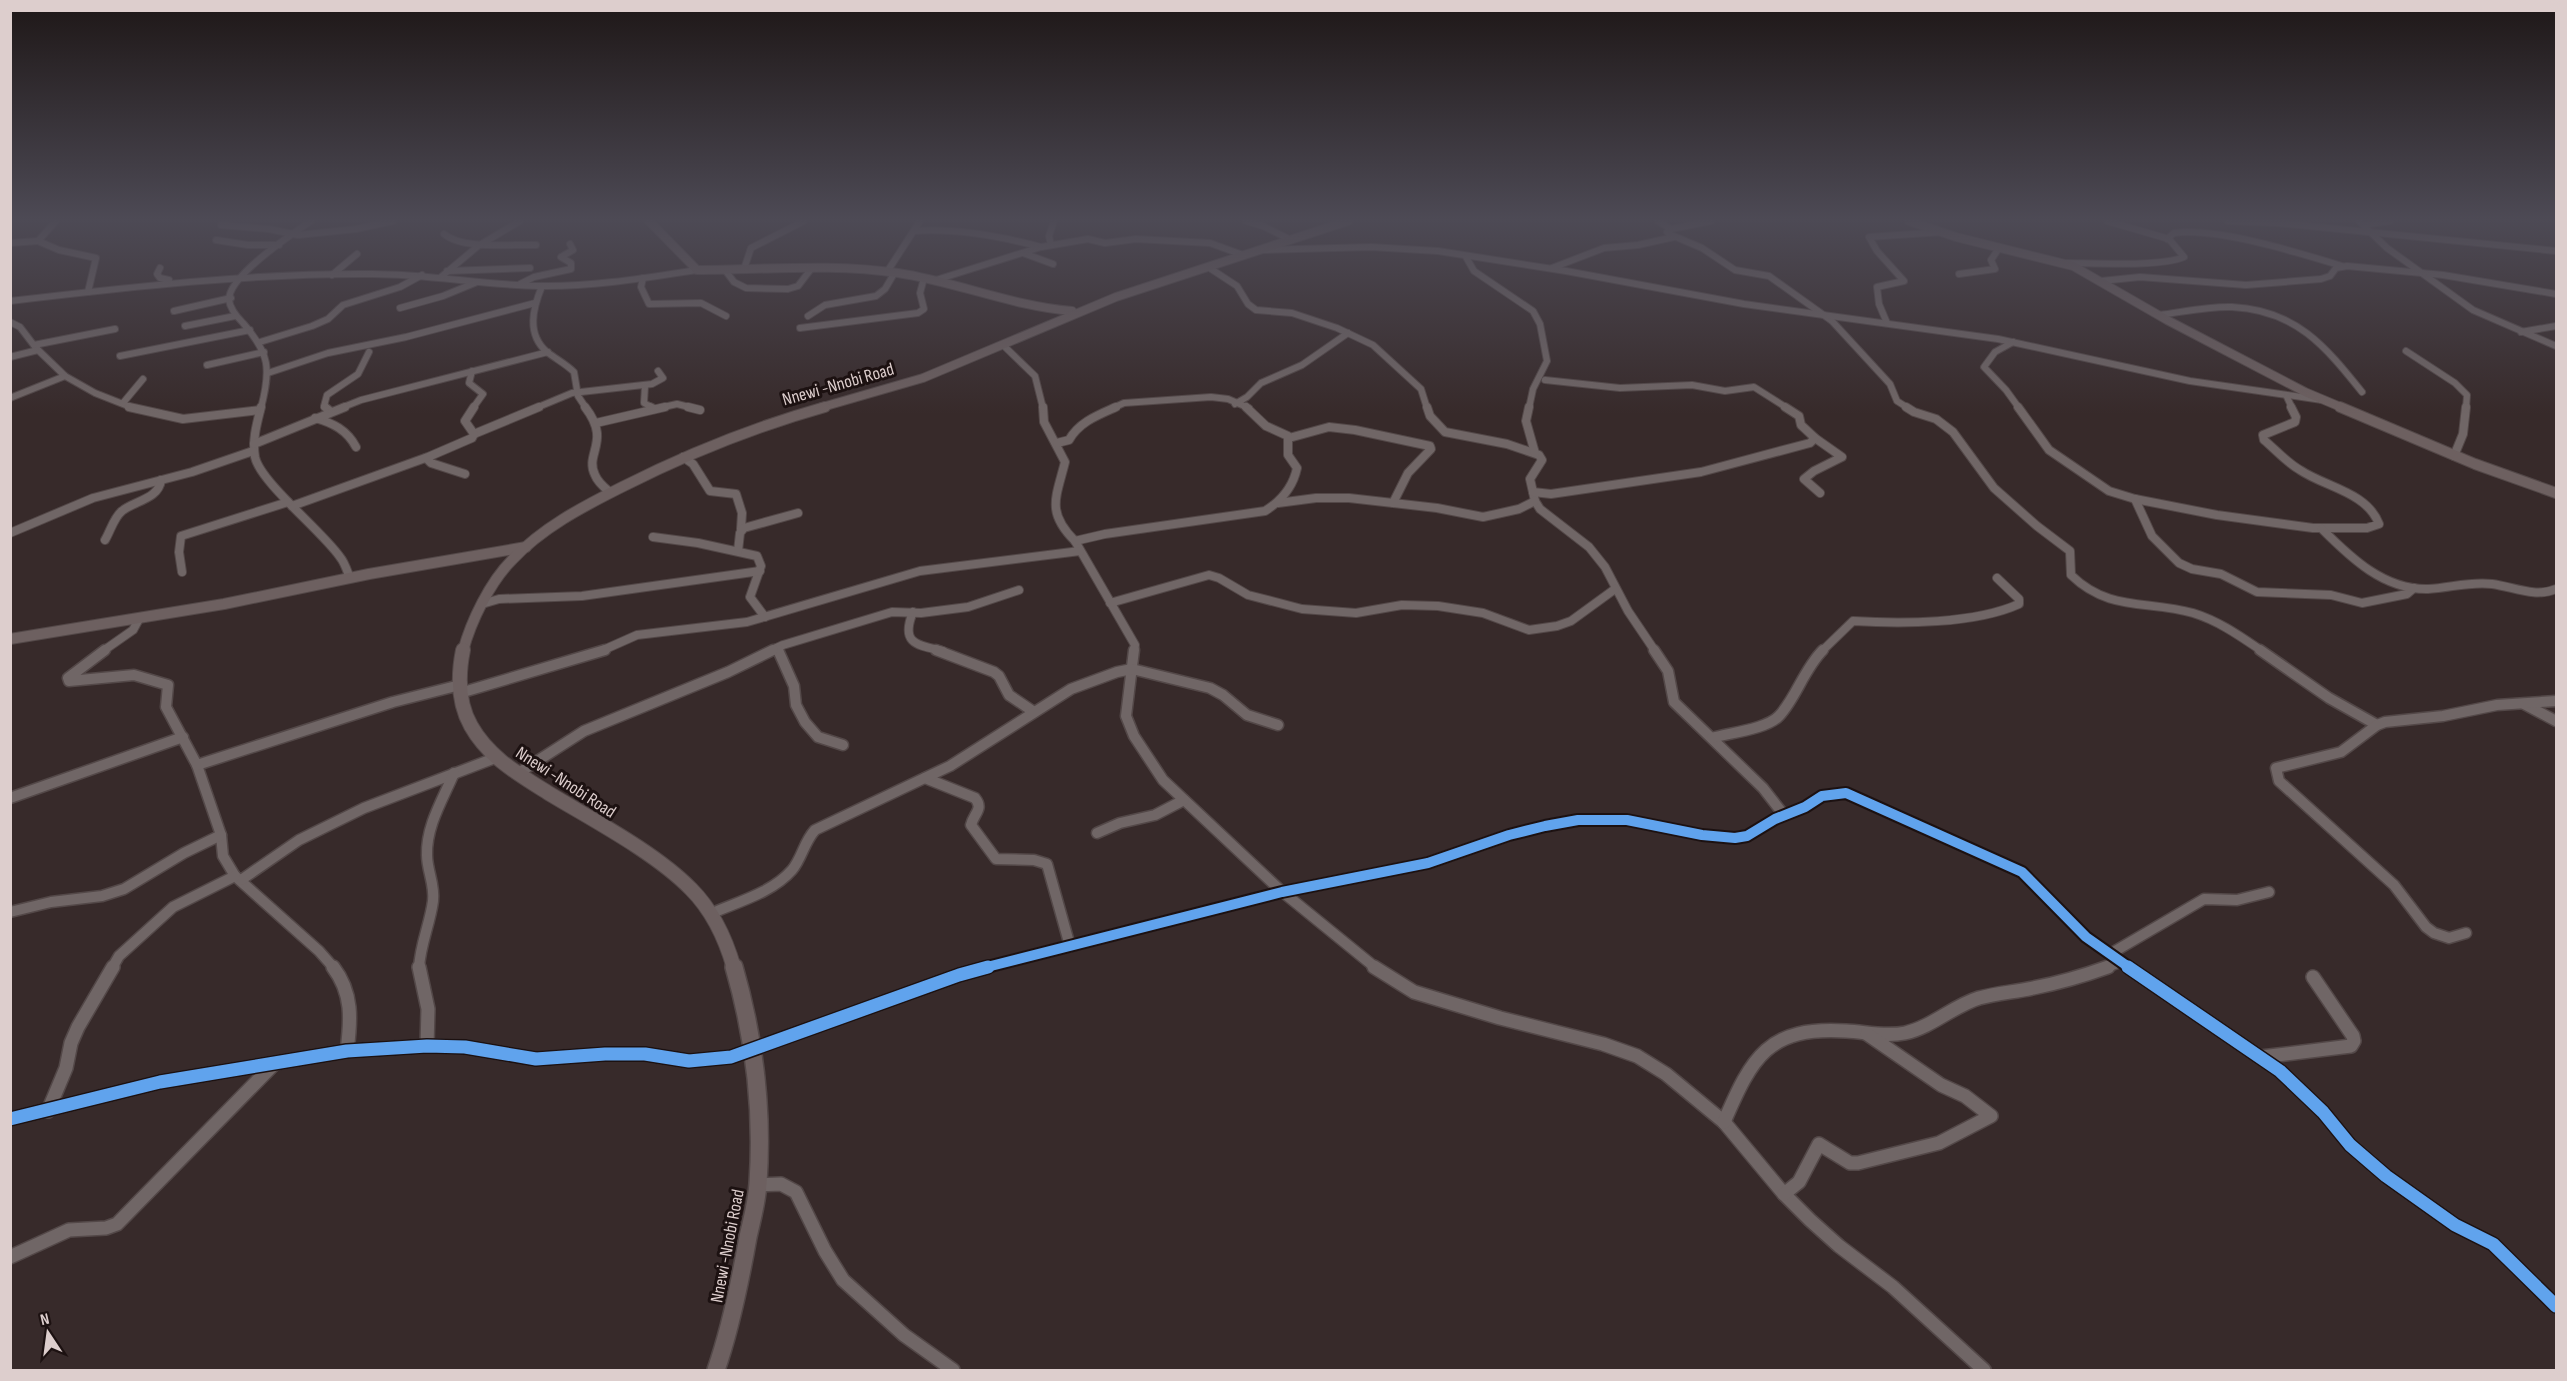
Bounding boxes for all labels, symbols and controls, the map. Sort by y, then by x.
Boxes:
street label: Nnewi -Nnobi Road [780,359,896,410]
street label: Nnewi -Nnobi Road [512,742,620,823]
street label: Nnewi -Nnobi Road [706,1188,749,1305]
north arrow [18,1303,78,1363]
text: N [39,1310,51,1330]

